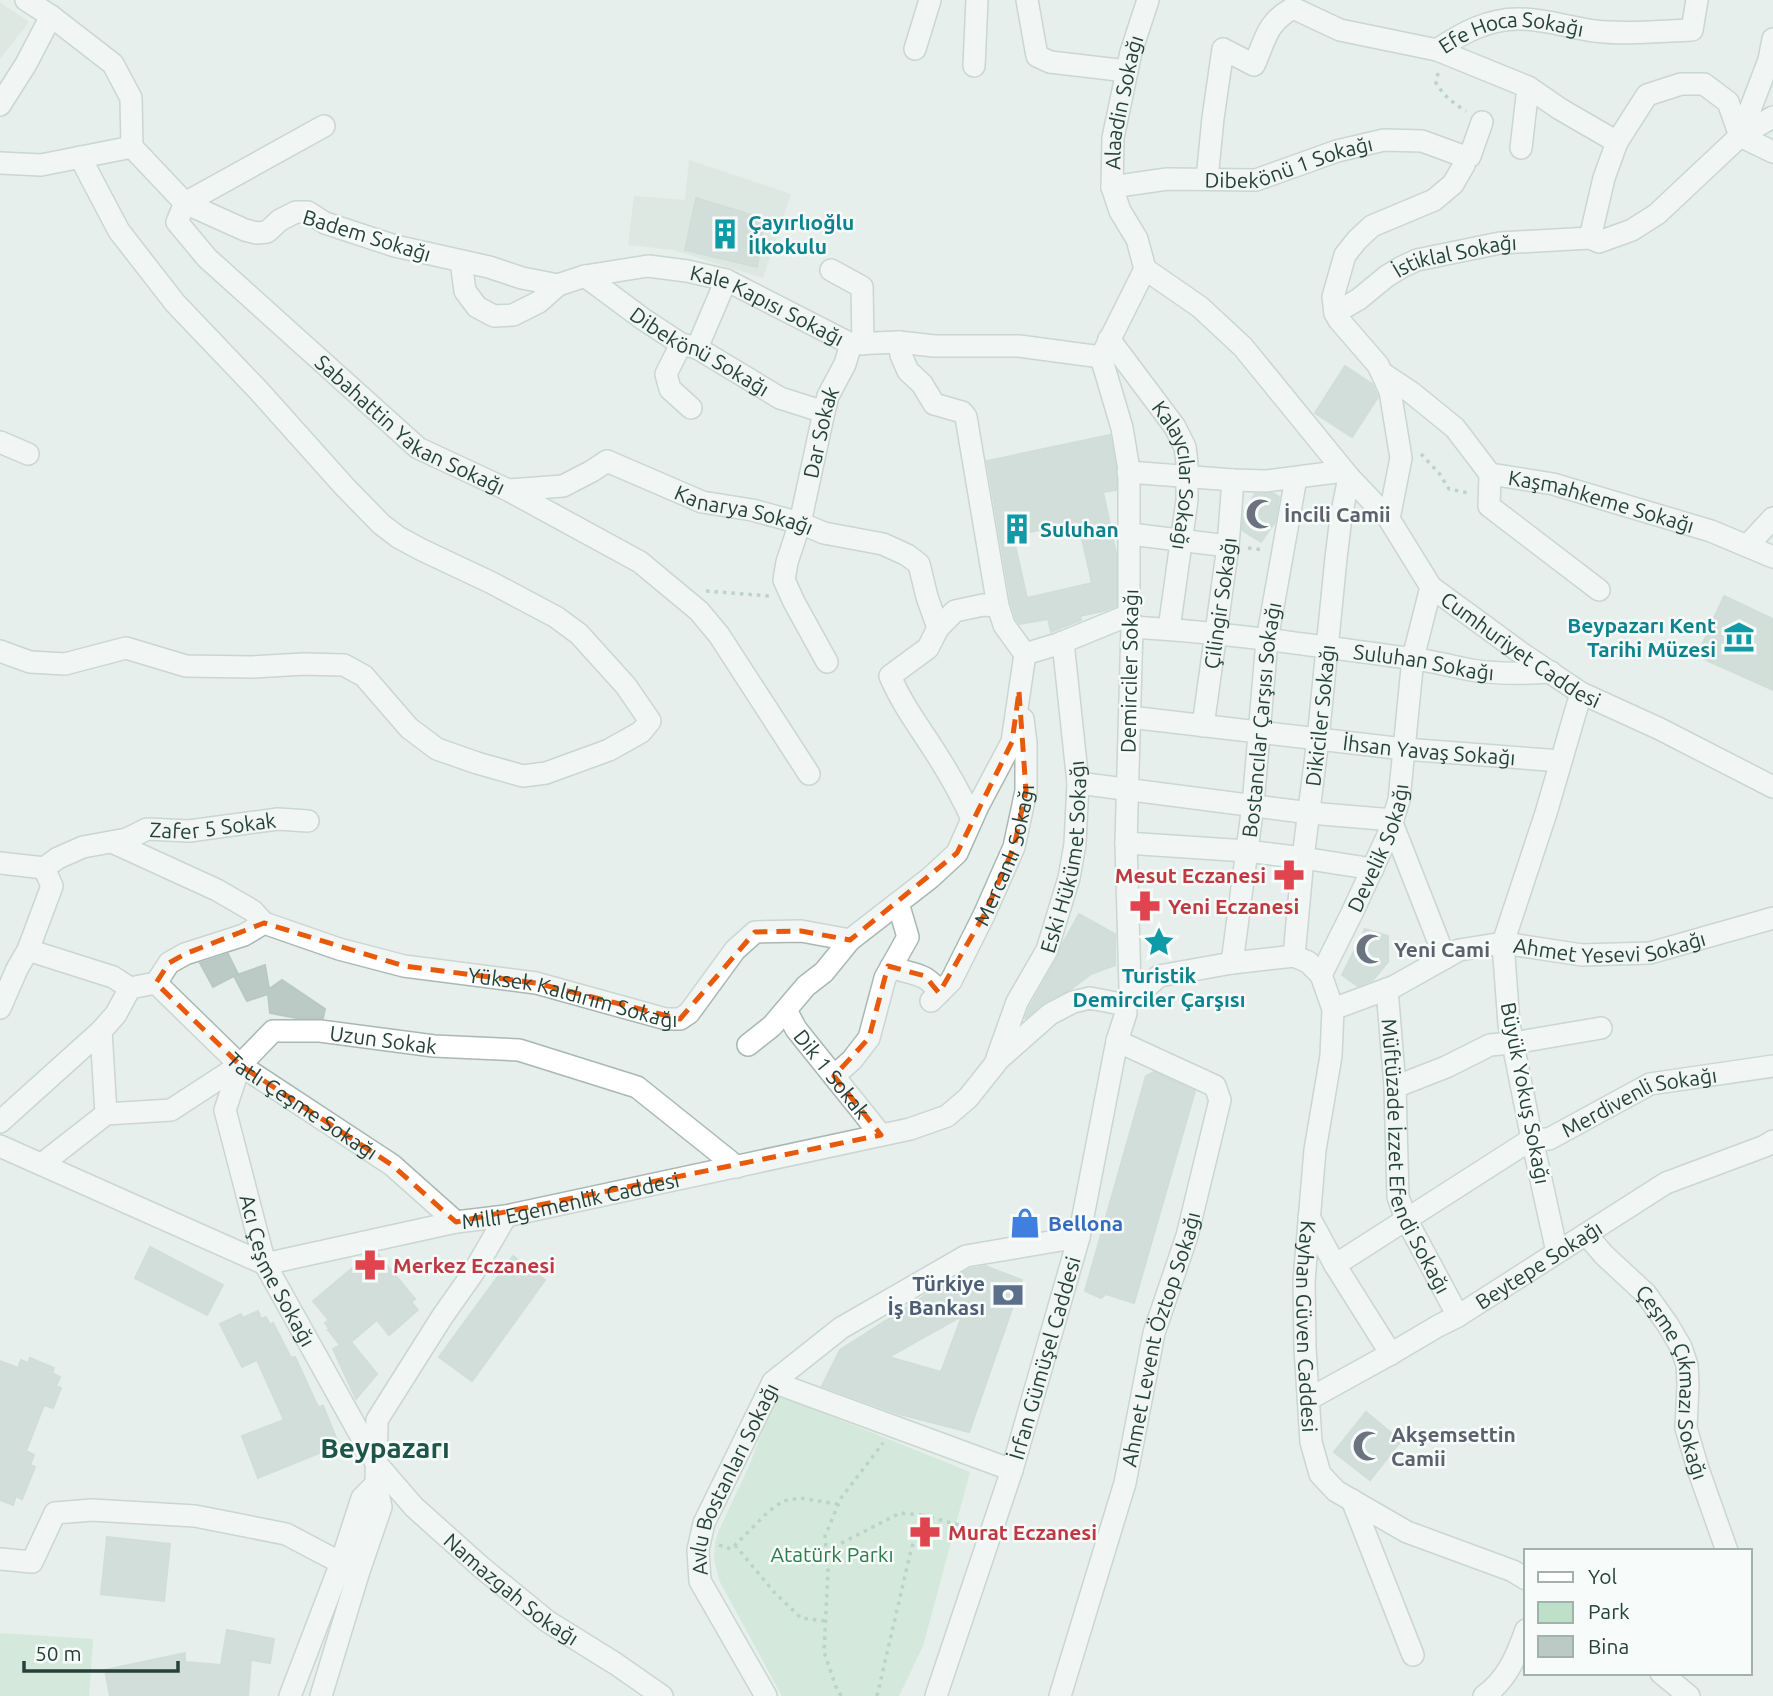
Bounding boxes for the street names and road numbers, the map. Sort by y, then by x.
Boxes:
street label: Efe Hoca Sokağı [1434,7,1586,58]
street label: Alaadin Sokağı [1100,32,1148,170]
street label: Dibekönü 1 Sokağı [1204,131,1375,192]
street label: Badem Sokağı [300,204,434,266]
street label: İstiklal Sokağı [1388,230,1517,282]
street label: Kale Kapısı Sokağı [688,260,848,350]
street label: Dibekönü Sokağı [626,302,774,401]
street label: Sabahattin Yakan Sokağı [311,350,509,499]
street label: Dar Sokak [798,381,843,480]
street label: Kalaycılar Sokağı [1147,396,1199,552]
street label: Kaşmahkeme Sokağı [1507,465,1697,537]
street label: Kanarya Sokağı [671,480,817,539]
street label: Çilingir Sokağı [1199,537,1241,670]
street label: Cumhuriyet Caddesi [1436,586,1605,712]
street label: Demirciler Sokağı [1116,589,1142,753]
street label: Bostancılar Çarşısı Sokağı [1237,600,1286,839]
street label: Suluhan Sokağı [1352,639,1495,684]
street label: Dikiciler Sokağı [1300,643,1339,788]
street label: İhsan Yavaş Sokağı [1342,730,1516,769]
street label: Eski Hükümet Sokağı [1035,760,1090,956]
street label: Develik Sokağı [1342,783,1413,916]
street label: Mercanlı Sokağı [969,785,1038,929]
street label: Zafer 5 Sokak [149,807,278,843]
street label: Ahmet Yesevi Sokağı [1512,926,1708,967]
street label: Yüksek Kaldırım Sokağı [467,962,677,1031]
street label: Büyük Yokuş Sokağı [1497,1000,1555,1186]
street label: Müftüzade İzzet Efendi Sokağı [1377,1018,1456,1297]
street label: Uzun Sokak [328,1020,439,1058]
street label: Dik 1 Sokak [789,1025,875,1124]
street label: Tatlı Çeşme Sokağı [222,1047,382,1164]
street label: Merdivenli Sokağı [1557,1062,1718,1142]
street label: Milli Egemenlik Caddesi [460,1167,681,1233]
street label: Acı Çeşme Sokağı [235,1192,320,1350]
street label: Ahmet Levent Öztop Sokağı [1116,1209,1204,1469]
street label: Beytepe Sokağı [1471,1215,1606,1314]
street label: Kayhan Güven Caddesi [1292,1220,1322,1433]
street label: İrfan Gümüşel Caddesi [1004,1254,1085,1462]
street label: Çeşme Çıkmazı Sokağı [1632,1279,1713,1483]
street label: Avlu Bostanları Sokağı [686,1379,783,1576]
street label: Namazgah Sokağı [439,1528,583,1650]

